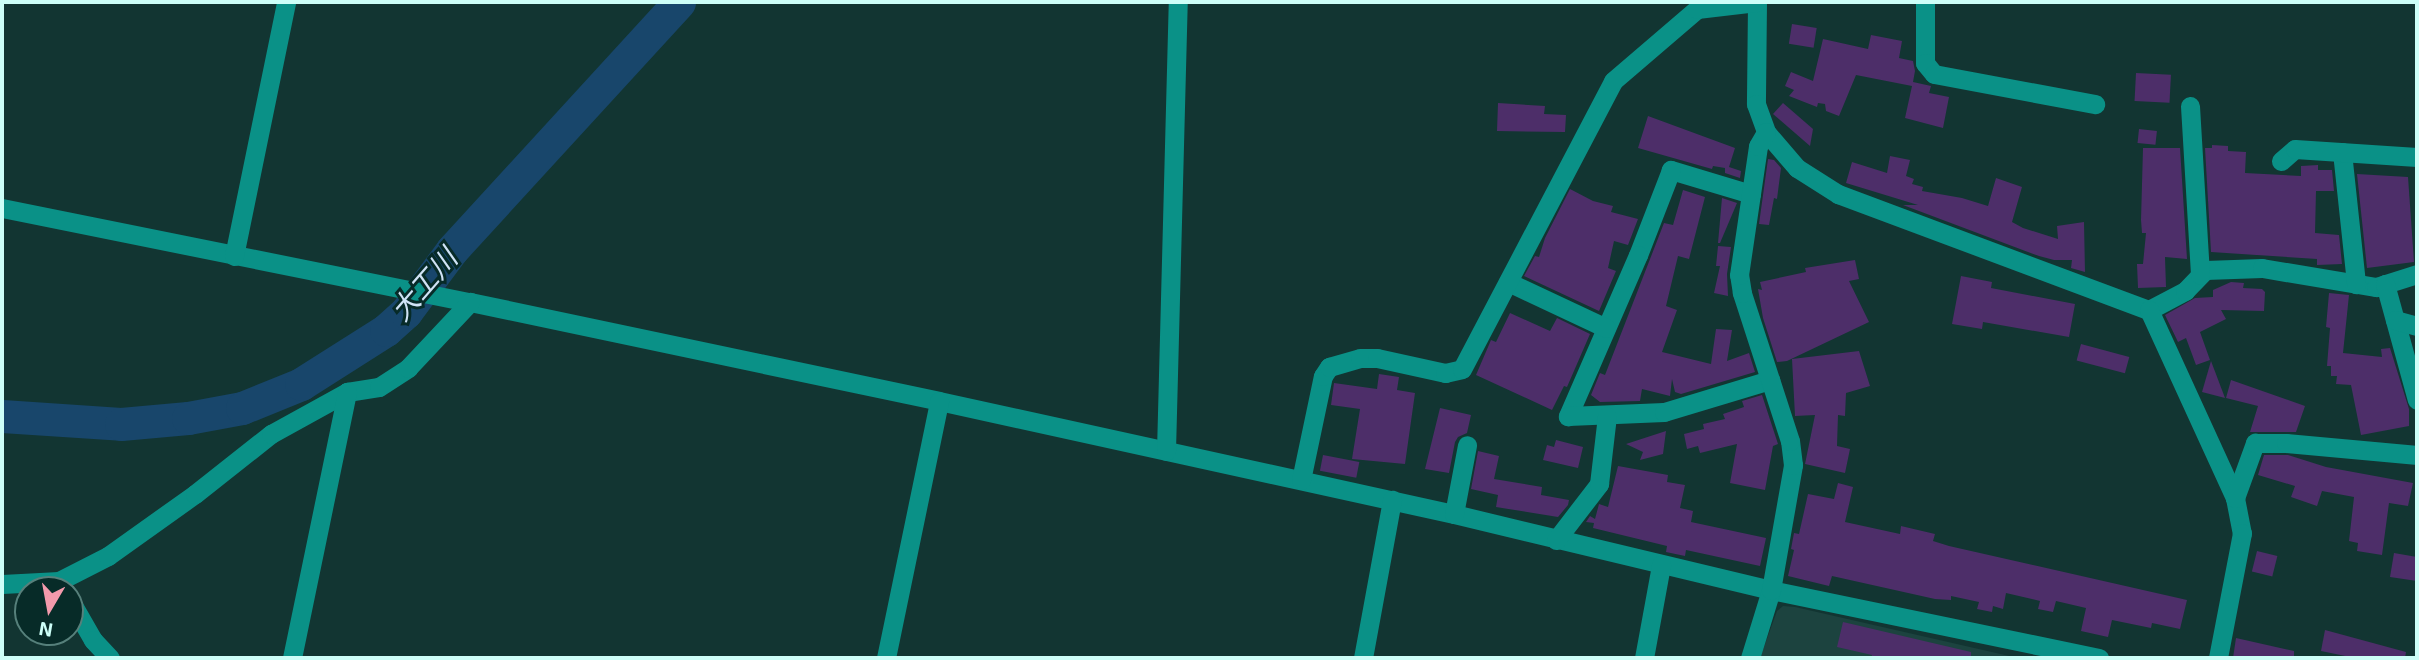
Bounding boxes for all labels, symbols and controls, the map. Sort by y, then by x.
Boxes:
water label: 大工川 [383,241,463,327]
north arrow [14,576,84,646]
text: N [37,618,54,643]

